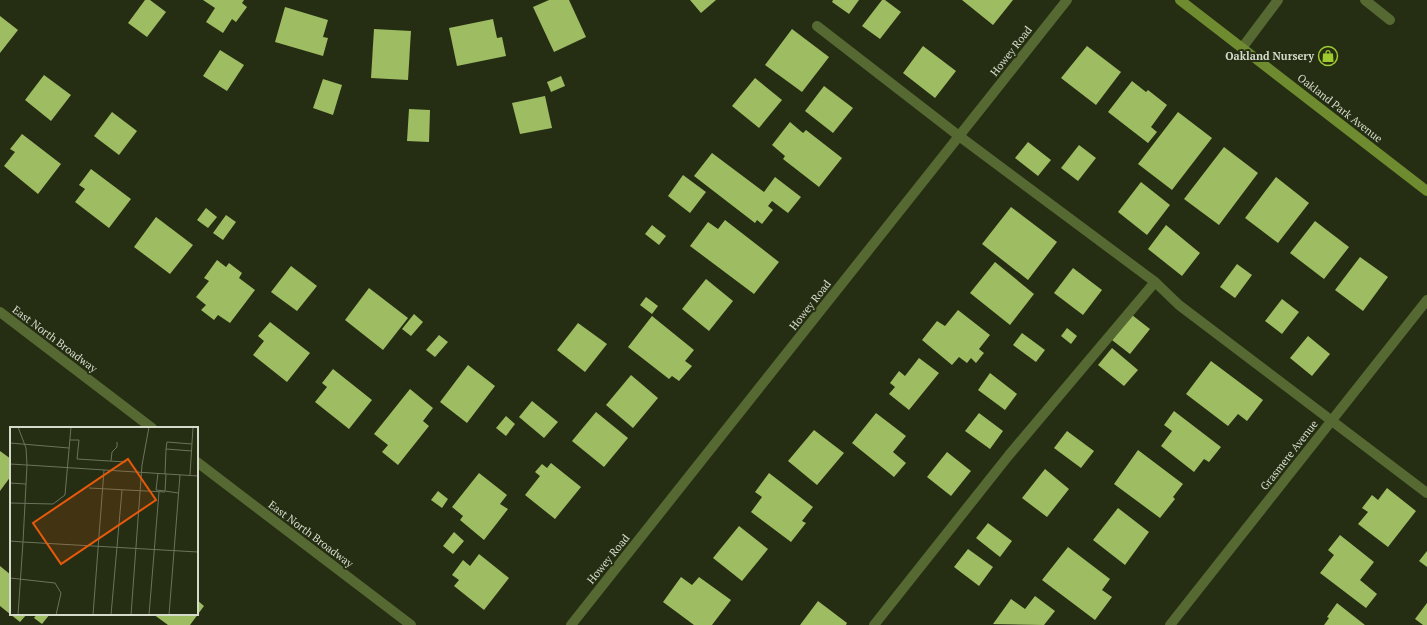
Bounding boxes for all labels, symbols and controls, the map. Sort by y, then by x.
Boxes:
street label: Howey Road [987,23,1035,79]
shop icon: Oakland Nursery [1317,45,1339,67]
place label: Oakland Nursery [1225,49,1314,63]
street label: Oakland Park Avenue [1295,70,1386,146]
street label: Howey Road [786,277,834,333]
street label: East North Broadway [10,302,101,376]
street label: Grasmere Avenue [1257,417,1321,493]
inset map [10,427,198,615]
street label: East North Broadway [266,497,357,571]
street label: Howey Road [584,531,632,587]

